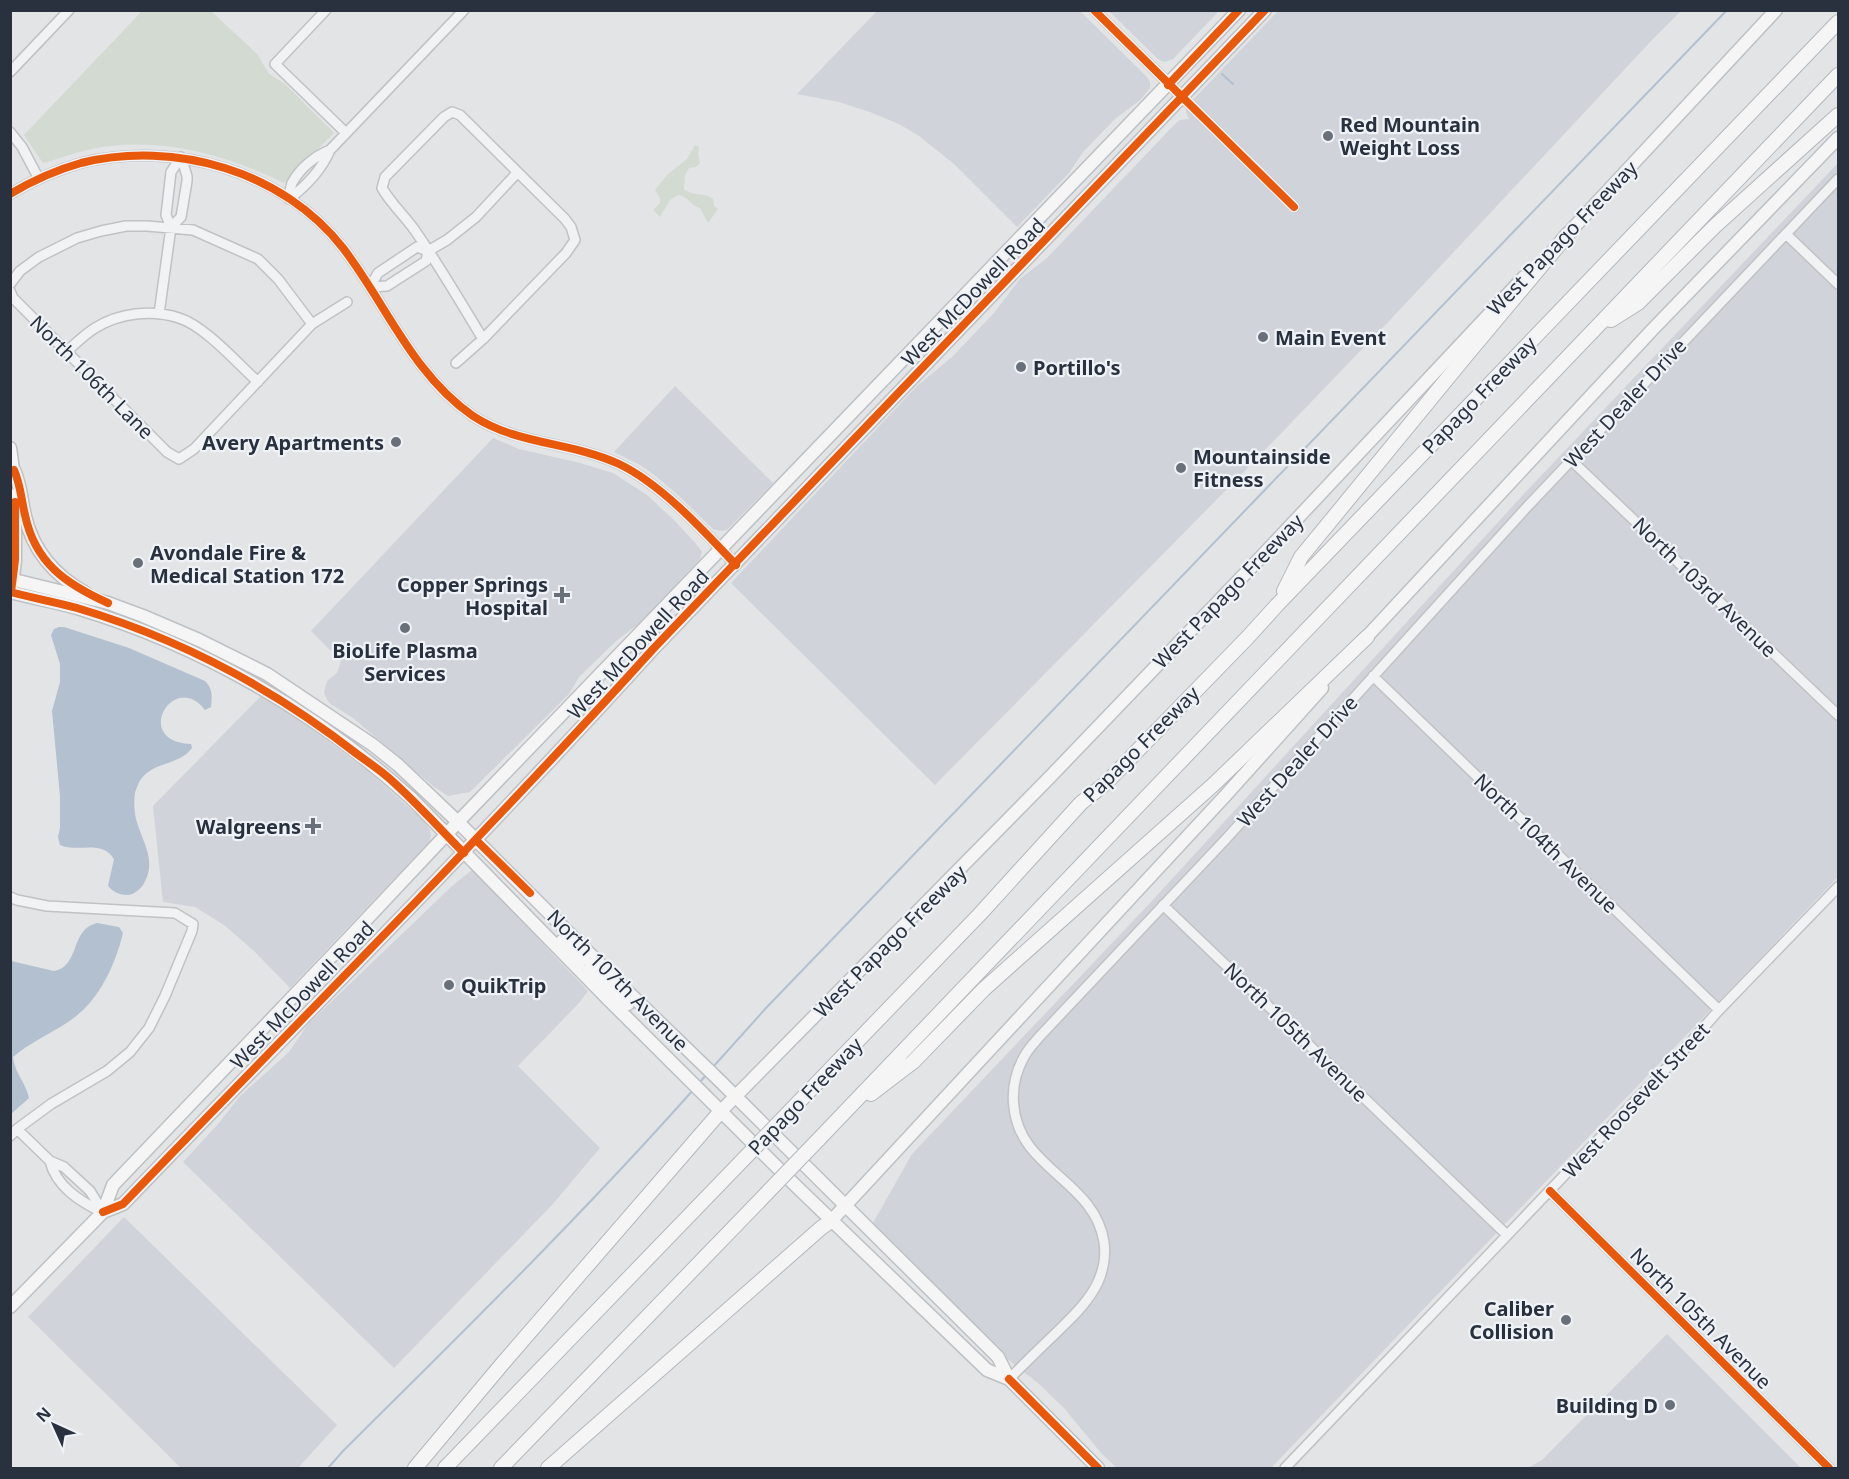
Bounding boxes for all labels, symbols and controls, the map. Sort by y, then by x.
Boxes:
place label: Red Mountain Weight Loss [1340,111,1480,161]
marker: Red Mountain Weight Loss [1321,129,1335,143]
street label: West Papago Freeway [1481,154,1644,321]
street label: West McDowell Road [895,212,1051,372]
street label: North 106th Lane [24,309,160,445]
place label: Main Event [1275,324,1387,351]
marker: Main Event [1256,330,1270,344]
street label: Papago Freeway [1416,330,1543,460]
street label: West Dealer Drive [1558,332,1692,474]
place label: Portillo's [1033,354,1121,381]
marker: Portillo's [1014,360,1028,374]
place label: Avery Apartments [202,429,384,456]
marker: Avery Apartments [389,435,403,449]
place label: Mountainside Fitness [1193,443,1331,493]
marker: Mountainside Fitness [1174,461,1188,475]
street label: West Papago Freeway [1147,507,1310,674]
street label: North 103rd Avenue [1627,511,1783,663]
place label: Avondale Fire & Medical Station 172 [150,539,344,589]
marker: Avondale Fire & Medical Station 172 [131,556,145,570]
street label: West McDowell Road [561,563,715,725]
place label: Copper Springs Hospital [397,571,548,621]
marker: Copper Springs Hospital [553,586,571,604]
marker: BioLife Plasma Services [398,621,412,635]
place label: BioLife Plasma Services [332,637,478,687]
street label: Papago Freeway [1077,679,1206,808]
street label: West Dealer Drive [1231,690,1363,832]
street label: North 104th Avenue [1468,767,1624,919]
place label: Walgreens [196,813,301,840]
marker: Walgreens [306,819,320,833]
street label: West Papago Freeway [808,858,973,1023]
street label: North 107th Avenue [541,903,695,1057]
street label: West McDowell Road [224,915,380,1075]
street label: North 105th Avenue [1218,956,1374,1108]
place label: QuikTrip [461,972,546,999]
marker: QuikTrip [442,978,456,992]
street label: West Roosevelt Street [1557,1016,1715,1184]
street label: Papago Freeway [742,1031,869,1161]
street label: North 105th Avenue [1624,1241,1778,1395]
place label: Caliber Collision [1469,1295,1554,1345]
marker: Caliber Collision [1559,1313,1573,1327]
place label: Building D [1556,1392,1658,1419]
north arrow [24,1395,84,1455]
marker: Building D [1663,1398,1677,1412]
text: N [31,1402,56,1427]

